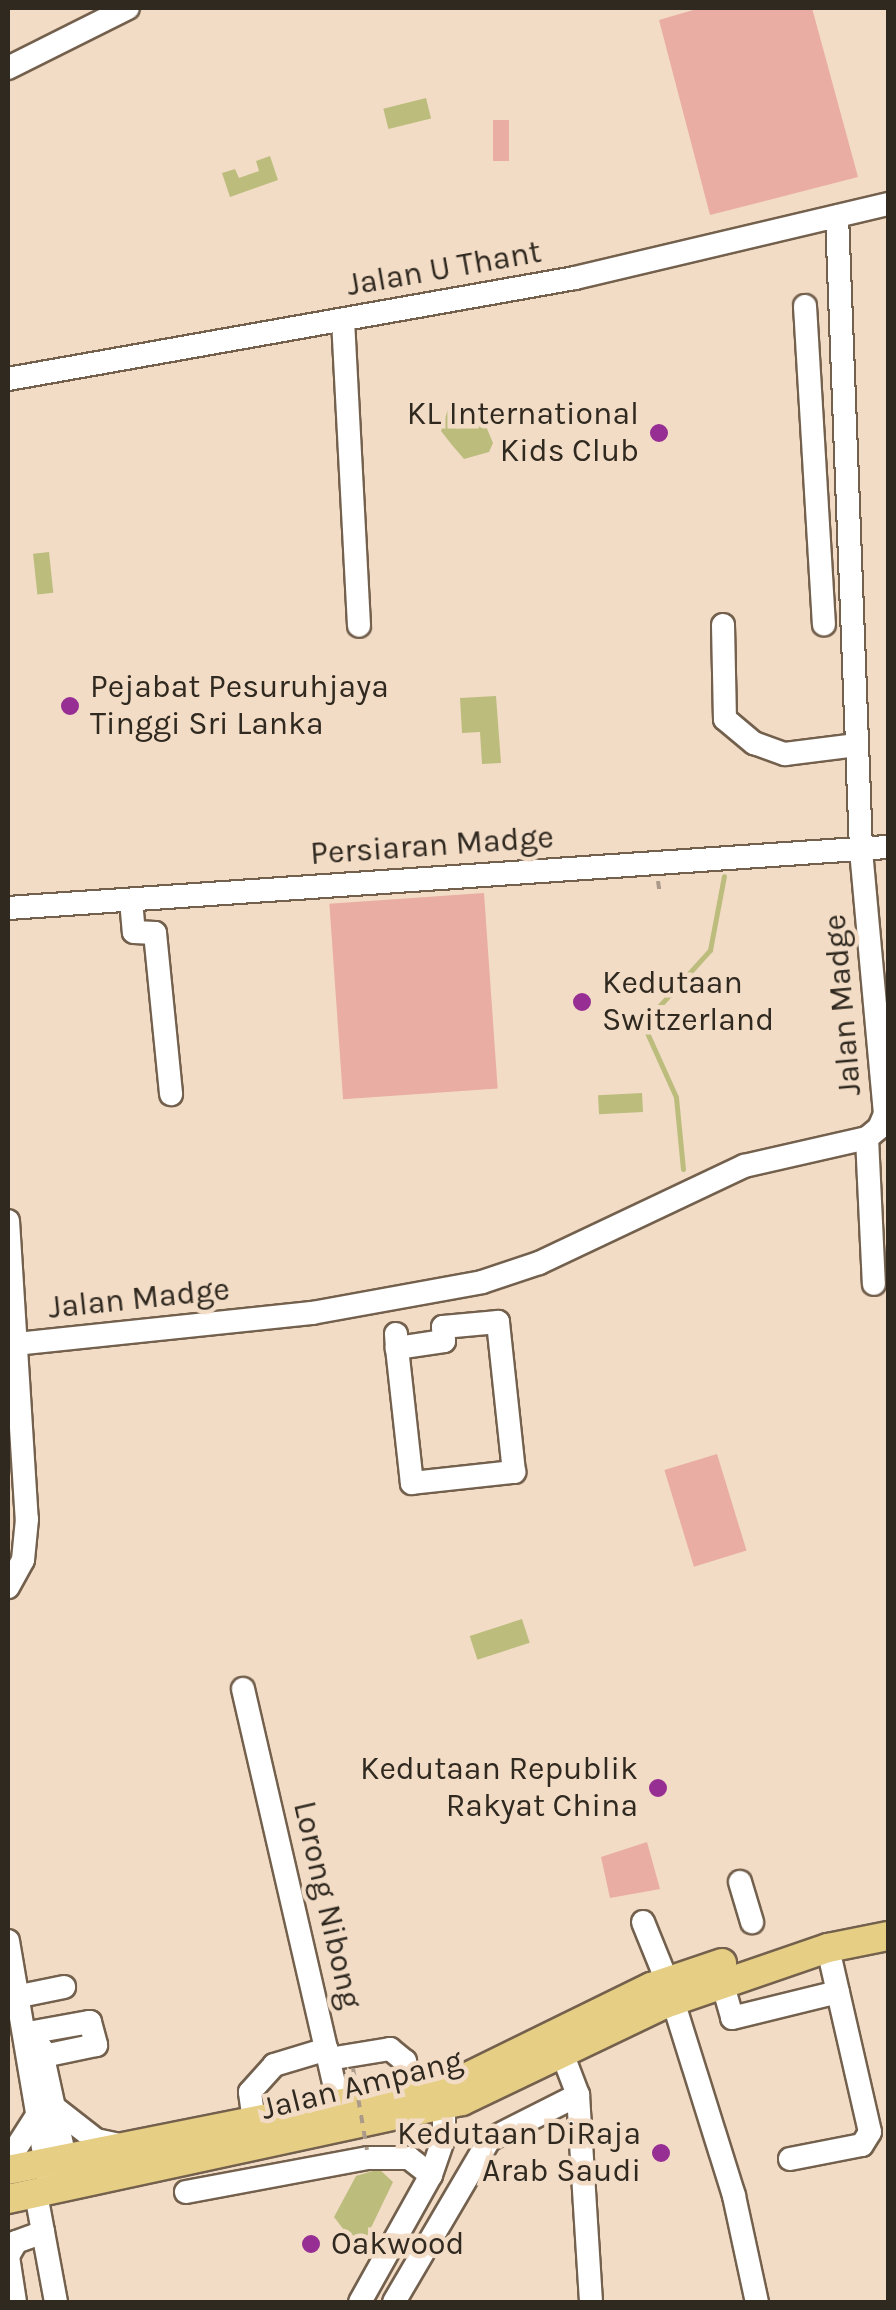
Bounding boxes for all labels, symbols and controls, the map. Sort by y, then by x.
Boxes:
street label: Jalan U Thant [344,233,544,305]
place label: KL International Kids Club [407,396,639,471]
marker: KL International Kids Club [648,422,670,444]
place label: Pejabat Pesuruhjaya Tinggi Sri Lanka [90,669,389,744]
marker: Pejabat Pesuruhjaya Tinggi Sri Lanka [59,695,81,717]
street label: Persiaran Madge [309,818,555,874]
street label: Jalan Madge [816,913,870,1097]
place label: Kedutaan Switzerland [602,965,774,1040]
marker: Kedutaan Switzerland [571,991,593,1013]
street label: Jalan Madge [46,1270,232,1328]
place label: Kedutaan Republik Rakyat China [360,1751,638,1826]
marker: Kedutaan Republik Rakyat China [647,1777,669,1799]
street label: Lorong Nibong [284,1798,370,2012]
street label: Jalan Ampang [257,2041,467,2129]
place label: Kedutaan DiRaja Arab Saudi [397,2116,641,2191]
marker: Kedutaan DiRaja Arab Saudi [650,2142,672,2164]
place label: Oakwood [331,2225,464,2263]
marker: Oakwood [300,2233,322,2255]

